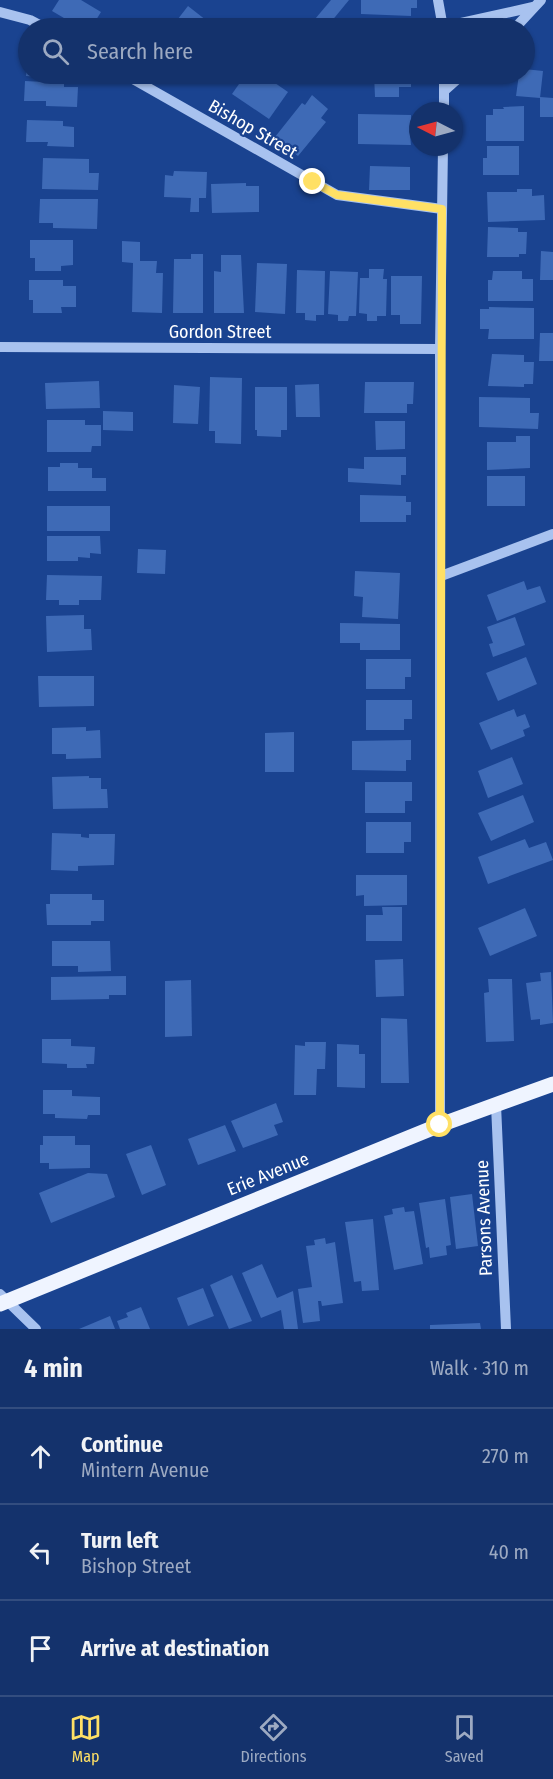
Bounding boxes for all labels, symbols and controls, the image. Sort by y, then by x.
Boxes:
search box [18,18,535,84]
icon: search [39,35,72,68]
text: Search here [87,38,193,65]
street label: Bishop Street [205,95,302,163]
north arrow [409,102,463,156]
route end [299,168,325,194]
street label: Gordon Street [169,321,271,343]
route start [426,1111,452,1137]
street label: Erie Avenue [224,1148,312,1200]
street label: Parsons Avenue [471,1160,497,1276]
text: 4 min [24,1353,83,1384]
text: Walk · 310 m [430,1356,529,1380]
text: Continue [81,1431,163,1458]
icon: ahead [24,1440,57,1473]
text: 270 m [482,1444,529,1468]
text: Mintern Avenue [81,1458,209,1482]
text: Turn left [81,1527,159,1554]
icon: left [24,1536,57,1569]
text: 40 m [489,1540,529,1564]
text: Bishop Street [81,1554,191,1578]
icon: arrive [24,1632,57,1665]
text: Arrive at destination [81,1635,269,1662]
tab: Map [69,1711,102,1766]
tab: Directions [240,1711,307,1766]
tab: Saved [445,1711,484,1766]

